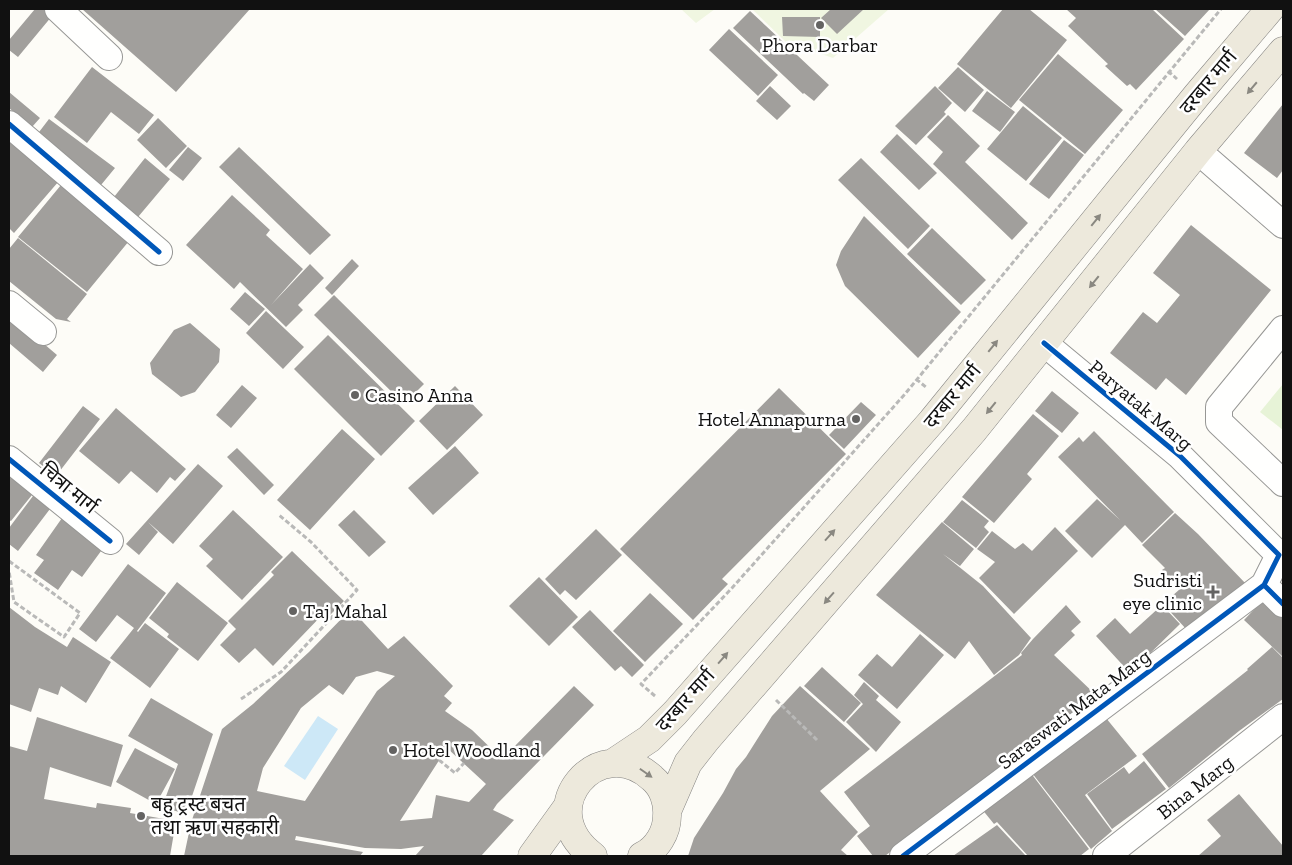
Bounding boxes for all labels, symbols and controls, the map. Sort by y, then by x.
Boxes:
marker: Phora Darbar [814,19,826,31]
place label: Phora Darbar [762,33,878,57]
street label: दरबार मार्ग [1174,44,1242,119]
one-way arrow [1246,81,1257,94]
one-way arrow [1090,214,1101,227]
one-way arrow [1088,275,1099,288]
one-way arrow [988,340,999,353]
street label: Paryatak Marg [1084,355,1198,455]
street label: दरबार मार्ग [918,358,986,433]
place label: Casino Anna [365,383,473,407]
marker: Casino Anna [349,389,361,401]
one-way arrow [986,401,997,414]
place label: Hotel Annapurna [698,407,846,431]
marker: Hotel Annapurna [850,413,862,425]
street label: चित्रा मार्ग [35,458,103,519]
one-way arrow [824,530,836,542]
place label: Sudristi eye clinic [1123,568,1202,615]
marker: Sudristi eye clinic [1206,585,1220,599]
one-way arrow [824,592,835,604]
place label: Taj Mahal [303,599,387,623]
marker: Taj Mahal [287,605,299,617]
street label: Saraswati Mata Marg [993,644,1155,774]
one-way arrow [718,651,729,664]
street label: दरबार मार्ग [650,663,720,736]
place label: Hotel Woodland [403,738,541,762]
marker: Hotel Woodland [387,744,399,756]
street label: Bina Marg [1152,750,1238,824]
one-way arrow [639,768,653,778]
place label: बहु ट्रस्ट बचत तथा ऋण सहकारी [151,792,280,839]
marker: बहु ट्रस्ट बचत तथा ऋण सहकारी [135,810,147,822]

